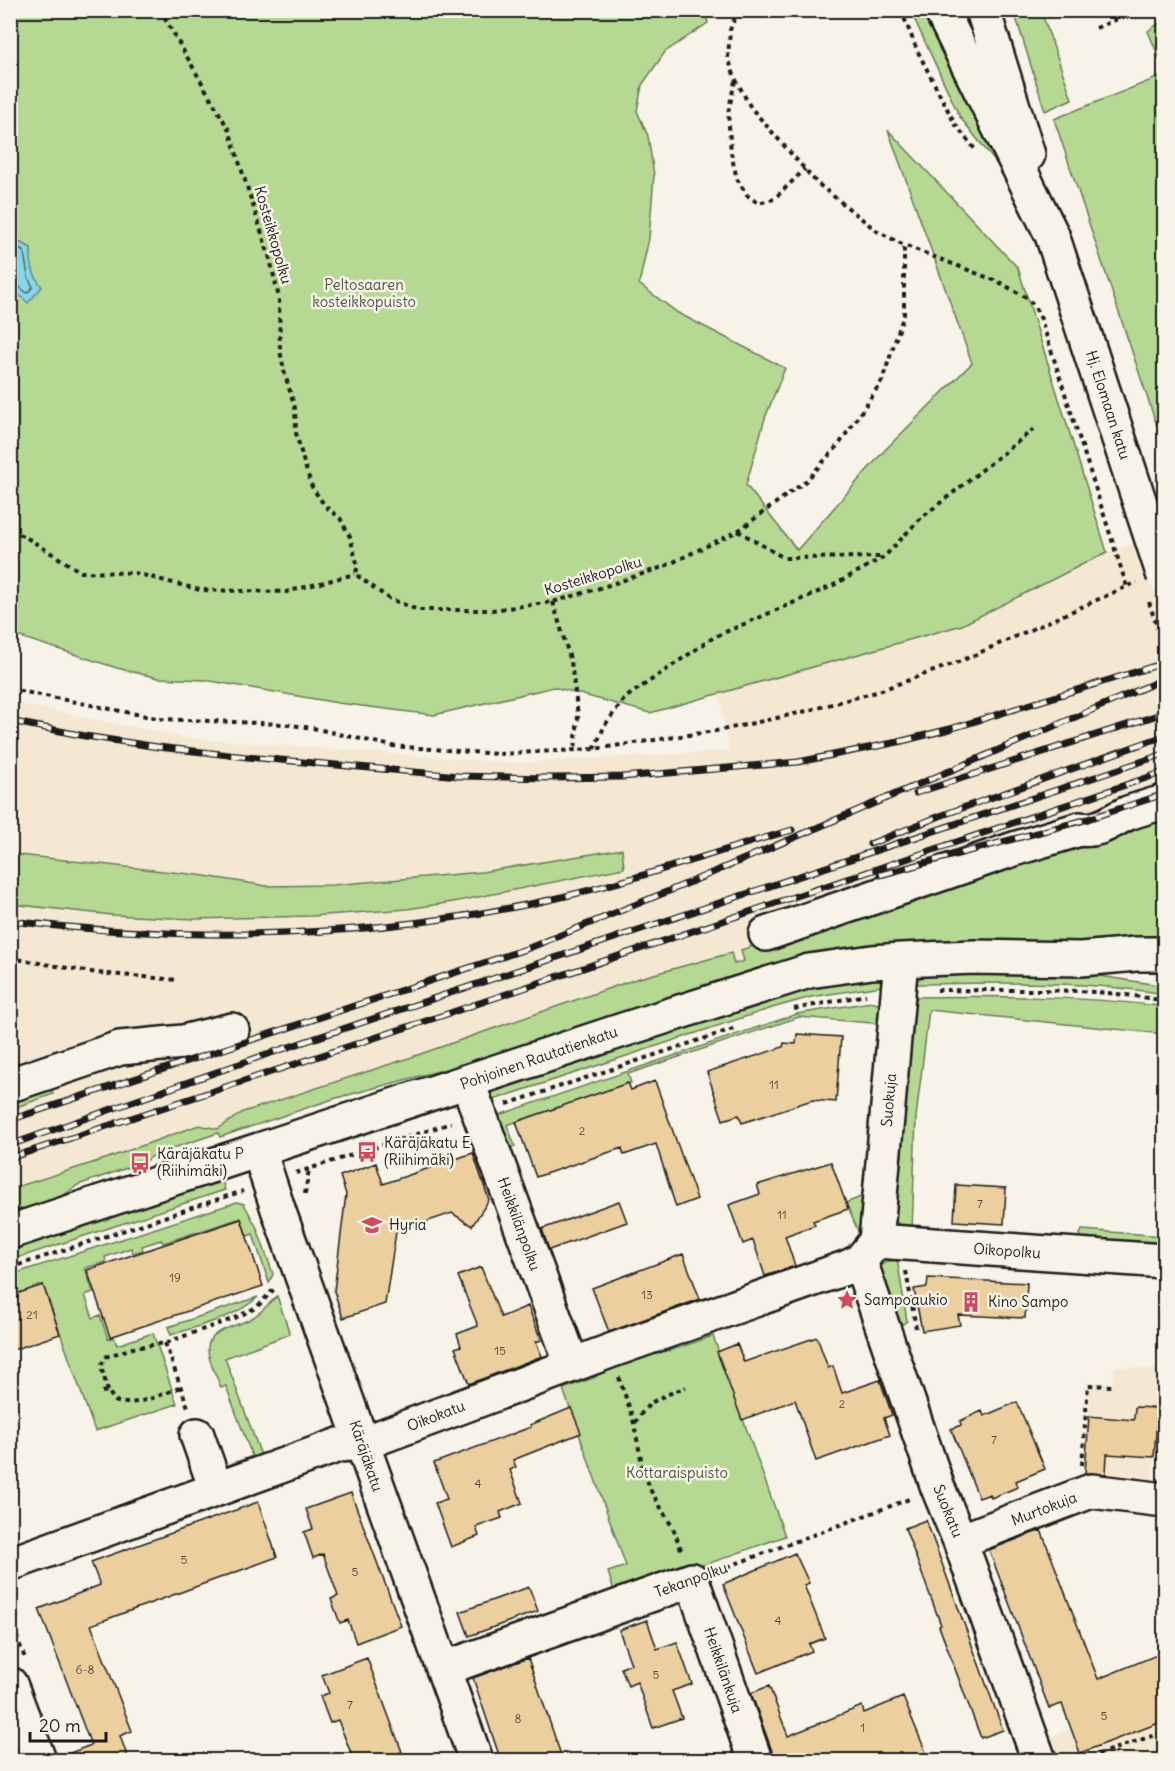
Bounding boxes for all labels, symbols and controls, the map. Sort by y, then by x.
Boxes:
street label: Kosteikkopolku [250,184,297,286]
park label: Peltosaaren kosteikkopuisto [312,275,416,311]
street label: Hj. Elomaan katu [1082,348,1135,462]
street label: Kosteikkopolku [542,552,644,599]
street label: Pohjoinen Rautatienkatu [458,1022,620,1093]
street label: Suokuja [877,1072,900,1128]
house number: 11 [769,1077,779,1092]
house number: 2 [579,1123,586,1138]
place label: Käräjäkatu E (Riihimäki) [384,1133,471,1169]
bus stop icon: Käräjäkatu E (Riihimäki) [355,1140,379,1164]
place label: Käräjäkatu P (Riihimäki) [157,1144,244,1180]
bus stop icon: Käräjäkatu P (Riihimäki) [128,1151,152,1175]
street label: Heikkilänpolku [494,1174,545,1273]
house number: 7 [977,1196,983,1211]
house number: 11 [777,1207,787,1222]
school or university icon: Hyria [360,1213,384,1237]
place label: Hyria [389,1215,427,1234]
street label: Oikopolku [973,1239,1042,1262]
house number: 19 [169,1270,181,1285]
house number: 13 [641,1287,653,1302]
place icon: Sampoaukio [835,1288,859,1312]
place label: Sampoaukio [864,1290,948,1309]
building icon: Kino Sampo [959,1290,983,1314]
place label: Kino Sampo [988,1292,1068,1311]
house number: 21 [26,1307,38,1322]
house number: 15 [494,1343,506,1358]
street label: Oikokatu [404,1396,468,1435]
house number: 2 [839,1396,846,1411]
street label: Käräjäkatu [345,1418,388,1494]
house number: 7 [991,1432,997,1447]
park label: Kottaraispuisto [626,1463,728,1482]
house number: 4 [475,1476,482,1491]
street label: Suokatu [929,1482,968,1540]
street label: Murtokuja [1008,1487,1080,1530]
house number: 5 [181,1552,188,1567]
street label: Tekanpolku [652,1557,730,1602]
house number: 5 [352,1564,359,1579]
house number: 4 [775,1613,782,1628]
street label: Heikkilänkuja [700,1624,747,1716]
house number: 6-8 [76,1662,95,1677]
house number: 5 [653,1667,660,1682]
house number: 7 [347,1697,353,1712]
scale bar [30,1705,106,1743]
house number: 5 [1101,1708,1108,1723]
house number: 8 [515,1711,522,1726]
text: 20 m [39,1714,81,1737]
house number: 1 [861,1720,865,1735]

